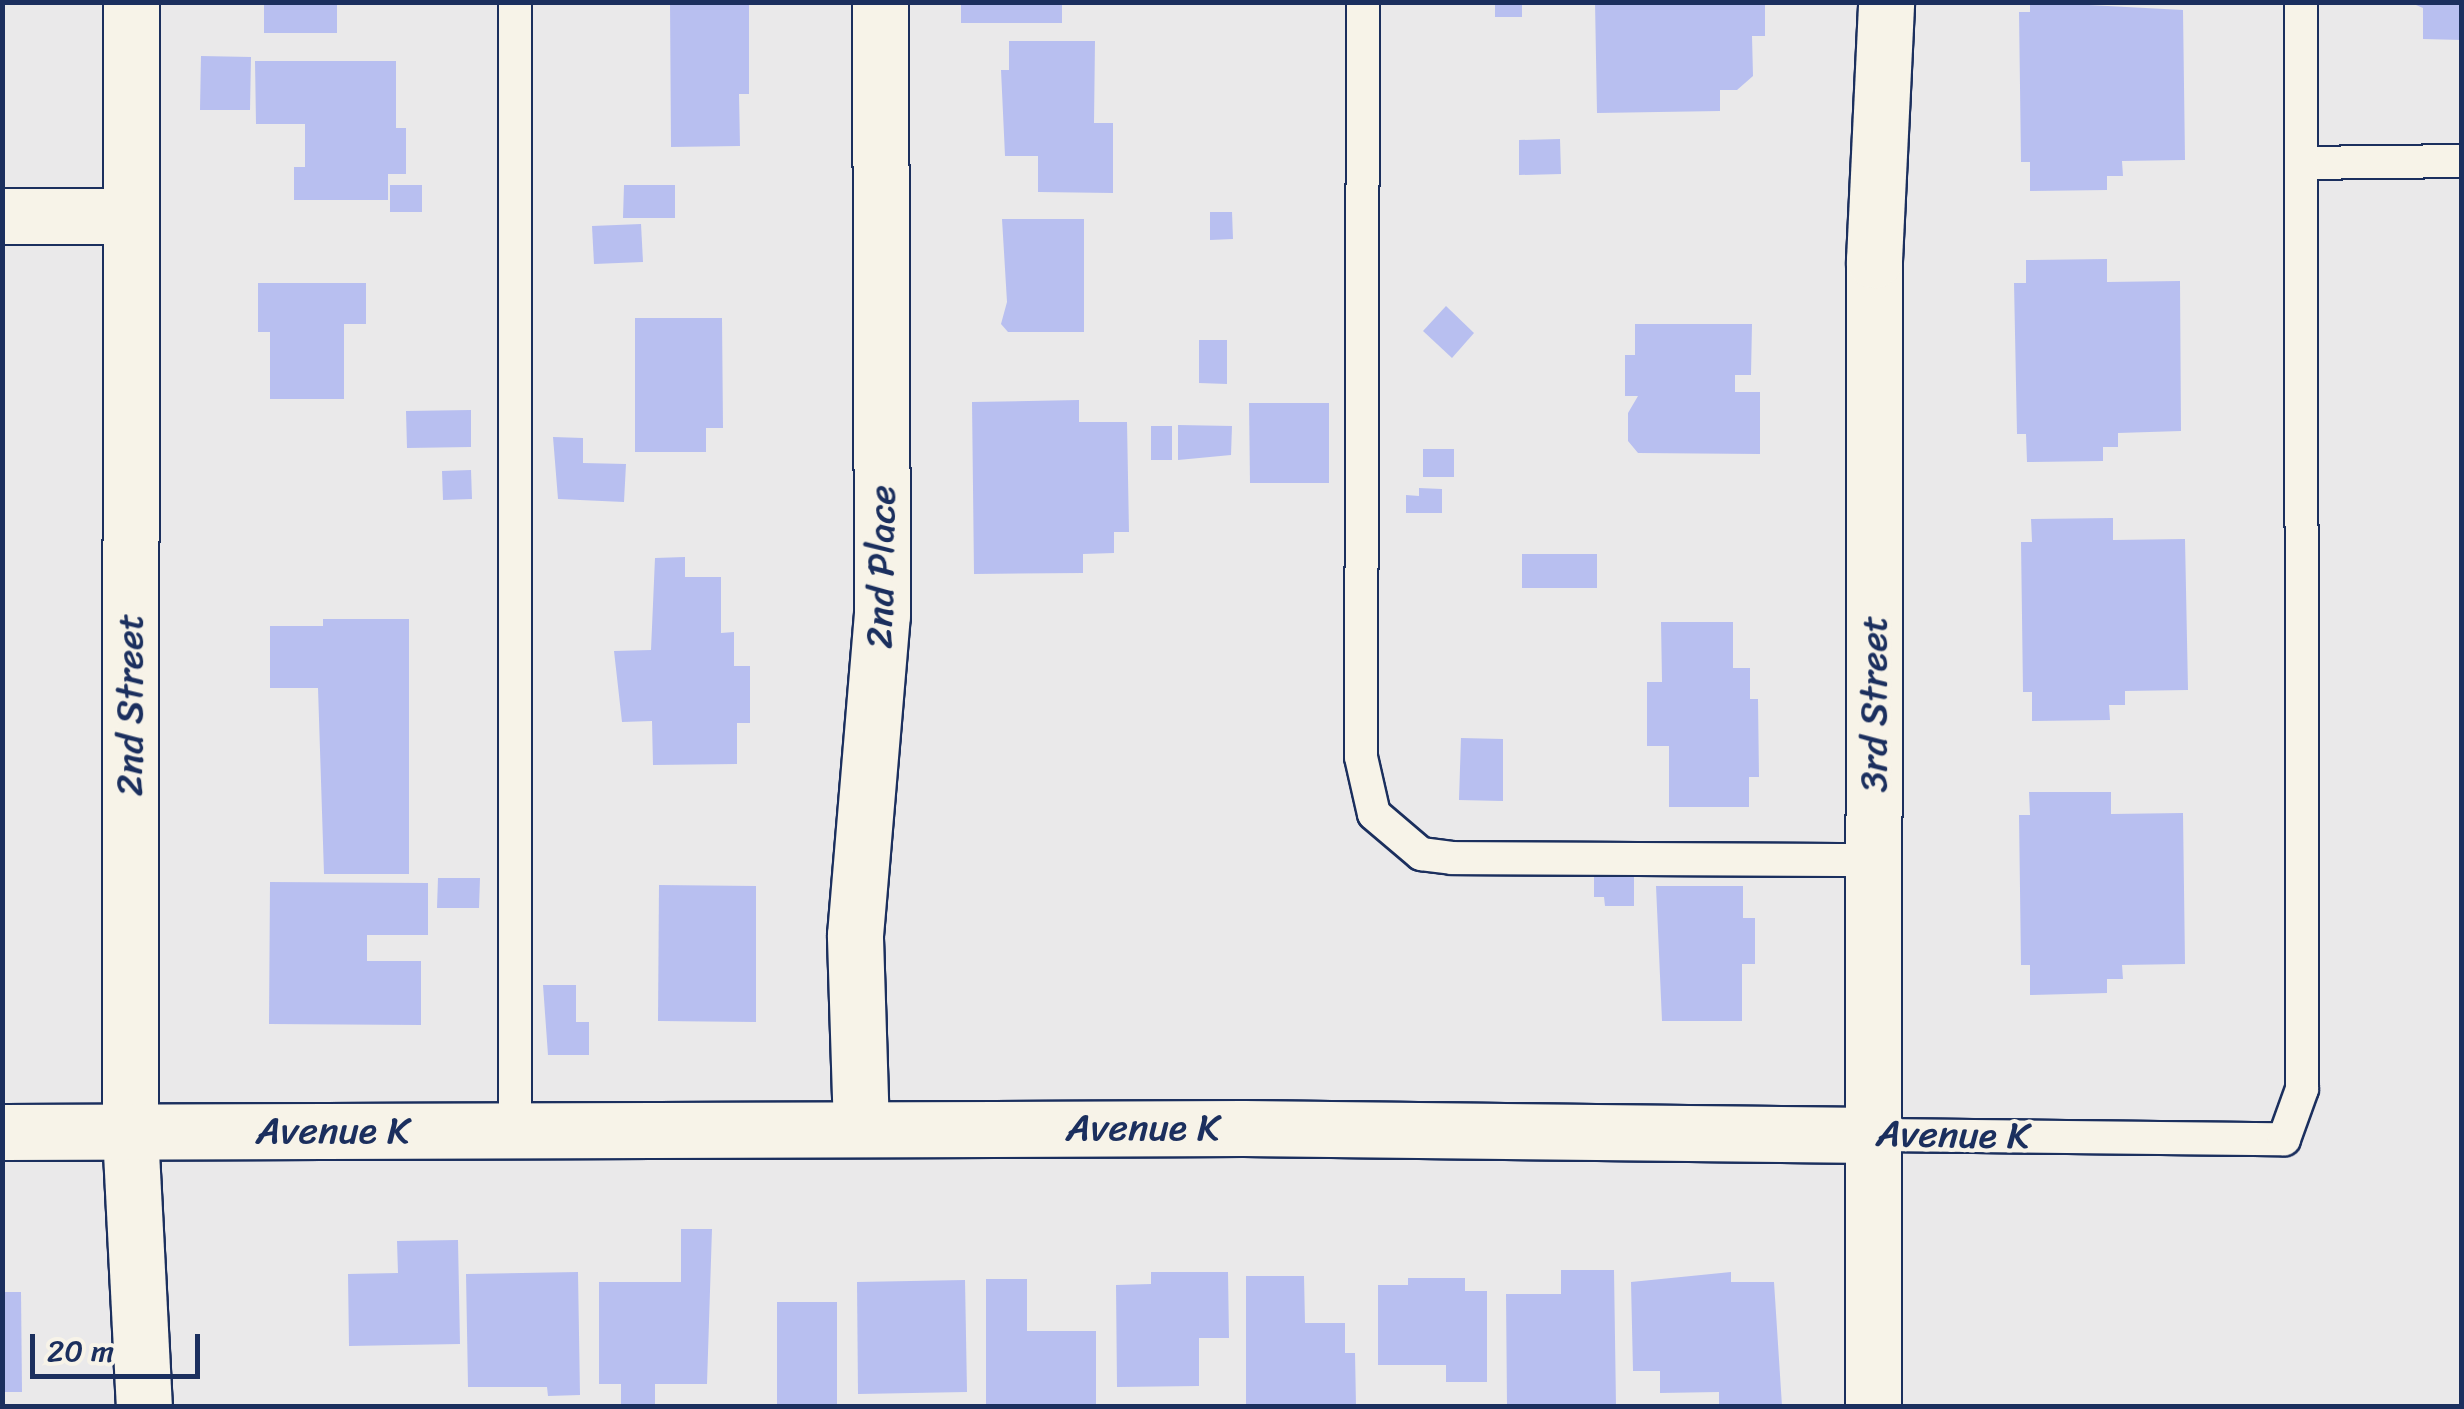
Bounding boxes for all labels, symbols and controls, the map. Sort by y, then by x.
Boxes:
street label: 2nd Place [857,485,905,649]
street label: 2nd Street [107,614,153,796]
street label: 3rd Street [1851,616,1897,792]
street label: Avenue K [1066,1105,1220,1151]
street label: Avenue K [256,1108,410,1154]
street label: Avenue K [1875,1111,2031,1159]
scale bar [35,1314,205,1376]
text: 20 m [47,1324,114,1378]

